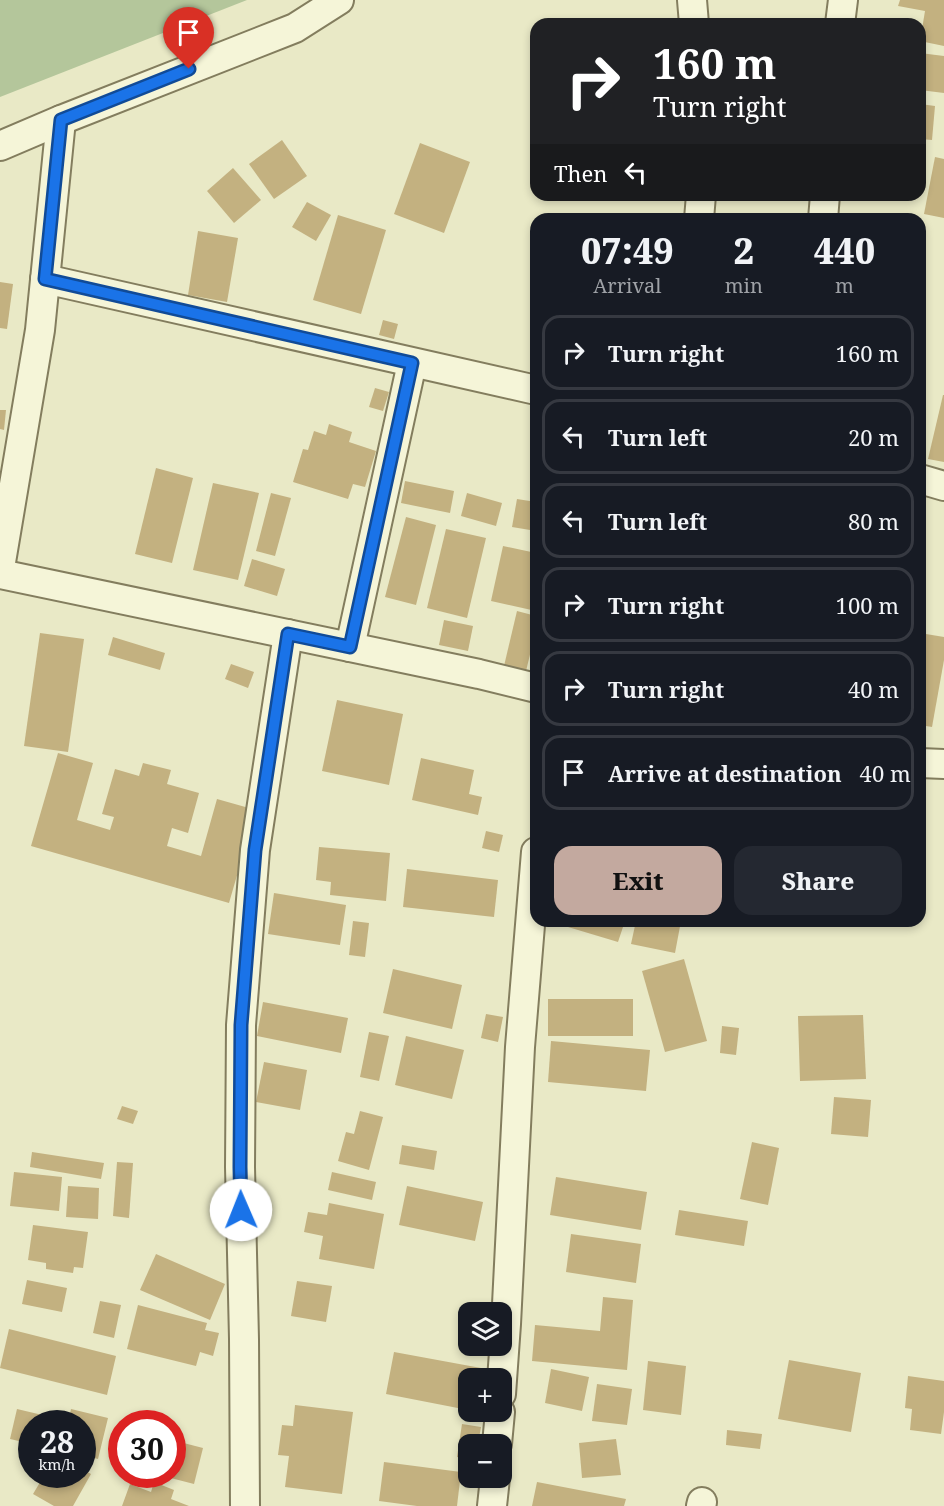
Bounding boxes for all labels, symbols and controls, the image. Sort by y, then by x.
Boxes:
pin [163,7,214,69]
icon: arrive [172,16,205,49]
text: 160 m [653,34,777,91]
icon: right [554,42,632,120]
text: Turn right [653,88,786,125]
icon: left [619,156,652,189]
text: Then [554,158,607,188]
text: 07:49 [581,226,674,275]
text: 2 [734,226,754,275]
text: 440 [814,226,875,275]
text: Arrival [593,272,662,299]
text: min [725,272,763,299]
text: m [835,272,854,299]
icon: right [557,336,590,369]
text: Turn right [608,338,724,368]
text: 160 m [836,338,899,368]
icon: left [557,420,590,453]
text: Turn left [608,422,707,452]
text: 20 m [848,422,899,452]
icon: left [557,504,590,537]
text: Turn left [608,506,707,536]
text: 80 m [848,506,899,536]
icon: right [557,588,590,621]
text: Turn right [608,590,724,620]
text: 100 m [836,590,899,620]
icon: right [557,672,590,705]
text: Turn right [608,674,724,704]
text: 40 m [848,674,899,704]
icon: arrive [557,756,590,789]
text: Arrive at destination [608,758,842,788]
text: 40 m [860,758,911,788]
button: Exit [554,846,722,915]
button: Share [734,846,902,915]
position arrow [209,1178,273,1242]
map controls [458,1302,512,1488]
button: layers [458,1302,512,1356]
button: + [458,1368,512,1422]
speed limit sign: 30 [108,1410,186,1488]
text: 28 [40,1421,74,1462]
button: − [458,1434,512,1488]
text: km/h [39,1454,75,1474]

